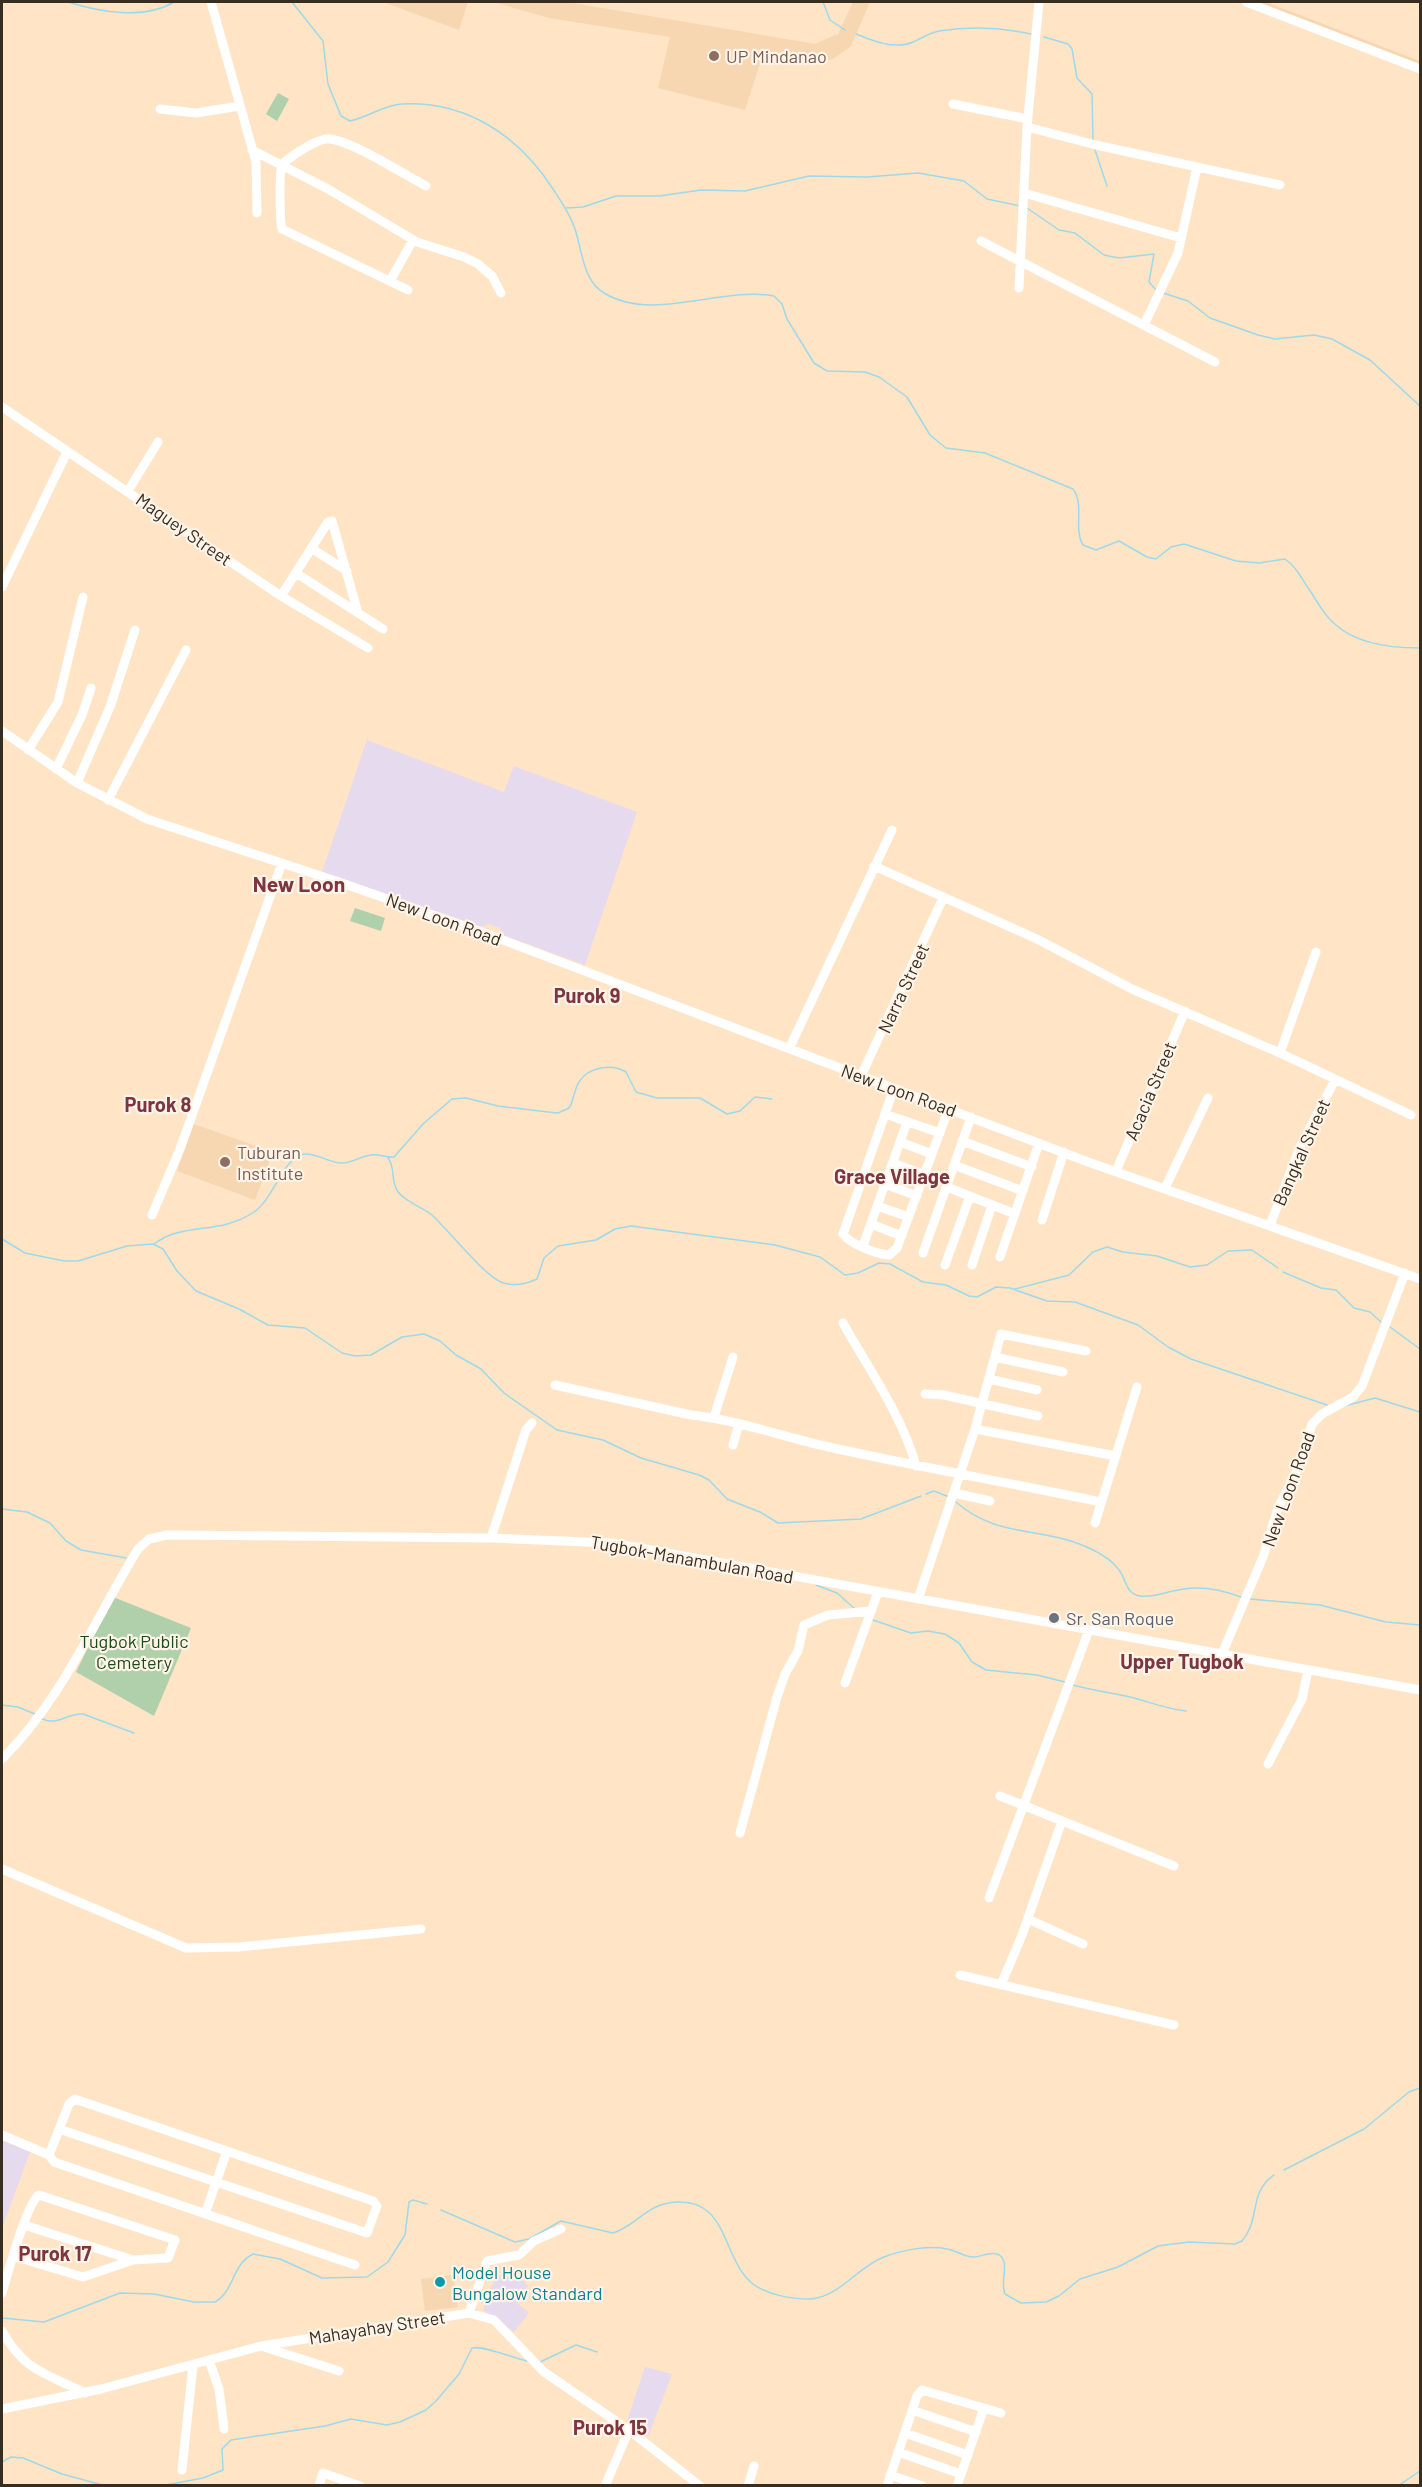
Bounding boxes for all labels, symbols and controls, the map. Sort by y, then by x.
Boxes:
place label: UP Mindanao [726,45,827,67]
marker: UP Mindanao [707,49,721,63]
street label: Maguey Street [132,488,236,570]
district label: New Loon [253,871,345,896]
street label: New Loon Road [383,888,505,950]
street label: Narra Street [873,940,933,1036]
district label: Purok 9 [554,983,620,1007]
street label: Acacia Street [1119,1038,1181,1144]
street label: New Loon Road [838,1059,960,1121]
district label: Purok 8 [125,1092,192,1116]
street label: Bangkal Street [1268,1095,1334,1209]
place label: Tuburan Institute [237,1141,303,1184]
marker: Tuburan Institute [218,1155,232,1169]
district label: Grace Village [834,1164,950,1188]
street label: New Loon Road [1257,1428,1319,1550]
street label: Tugbok-Manambulan Road [589,1530,795,1588]
place label: Sr. San Roque [1066,1607,1174,1629]
marker: Sr. San Roque [1047,1611,1061,1625]
park label: Tugbok Public Cemetery [79,1630,189,1673]
district label: Upper Tugbok [1120,1649,1244,1673]
district label: Purok 17 [18,2241,92,2265]
place label: Model House Bungalow Standard [452,2261,603,2304]
marker: Model House Bungalow Standard [433,2275,447,2289]
street label: Mahayahay Street [307,2305,447,2349]
district label: Purok 15 [573,2415,647,2439]

